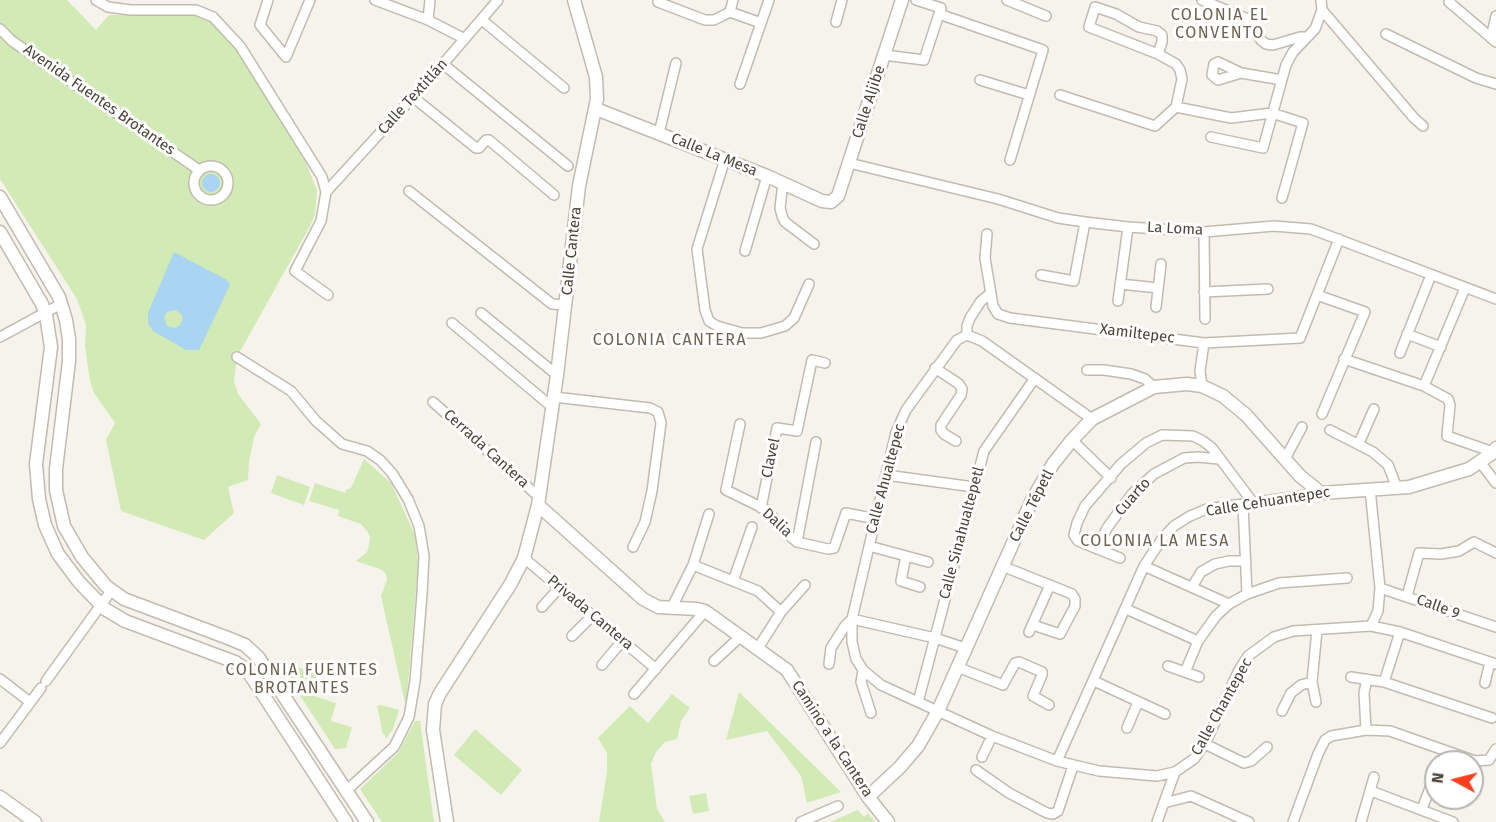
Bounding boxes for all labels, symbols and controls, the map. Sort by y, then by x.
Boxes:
district label: COLONIA EL CONVENTO [1171,6,1269,44]
street label: Avenida Fuentes Brotantes [20,41,178,159]
street label: Calle Textitlán [374,55,452,139]
street label: Calle Aljibe [849,63,889,141]
street label: Calle La Mesa [668,130,760,180]
street label: Calle Cantera [558,206,586,296]
street label: La Loma [1146,219,1204,239]
street label: Xamiltepec [1099,320,1175,348]
district label: COLONIA CANTERA [593,331,747,351]
street label: Cerrada Cantera [440,406,532,492]
street label: Calle Ahualtepec [863,422,909,536]
street label: Clavel [758,436,784,480]
street label: Calle Sinahualtepetl [936,465,988,601]
street label: Calle Tépetl [1006,467,1058,545]
street label: Cuarto [1111,474,1155,520]
street label: Calle Cehuantepec [1205,483,1331,521]
street label: Dalia [758,505,796,541]
district label: COLONIA LA MESA [1080,532,1230,552]
street label: Privada Cantera [543,572,637,654]
street label: Calle 9 [1414,591,1462,623]
street label: Calle Chantepec [1188,655,1256,759]
district label: COLONIA FUENTES BROTANTES [226,661,378,699]
street label: Camino a la Cantera [788,677,876,801]
north arrow [1424,750,1484,810]
text: N [1428,772,1448,784]

